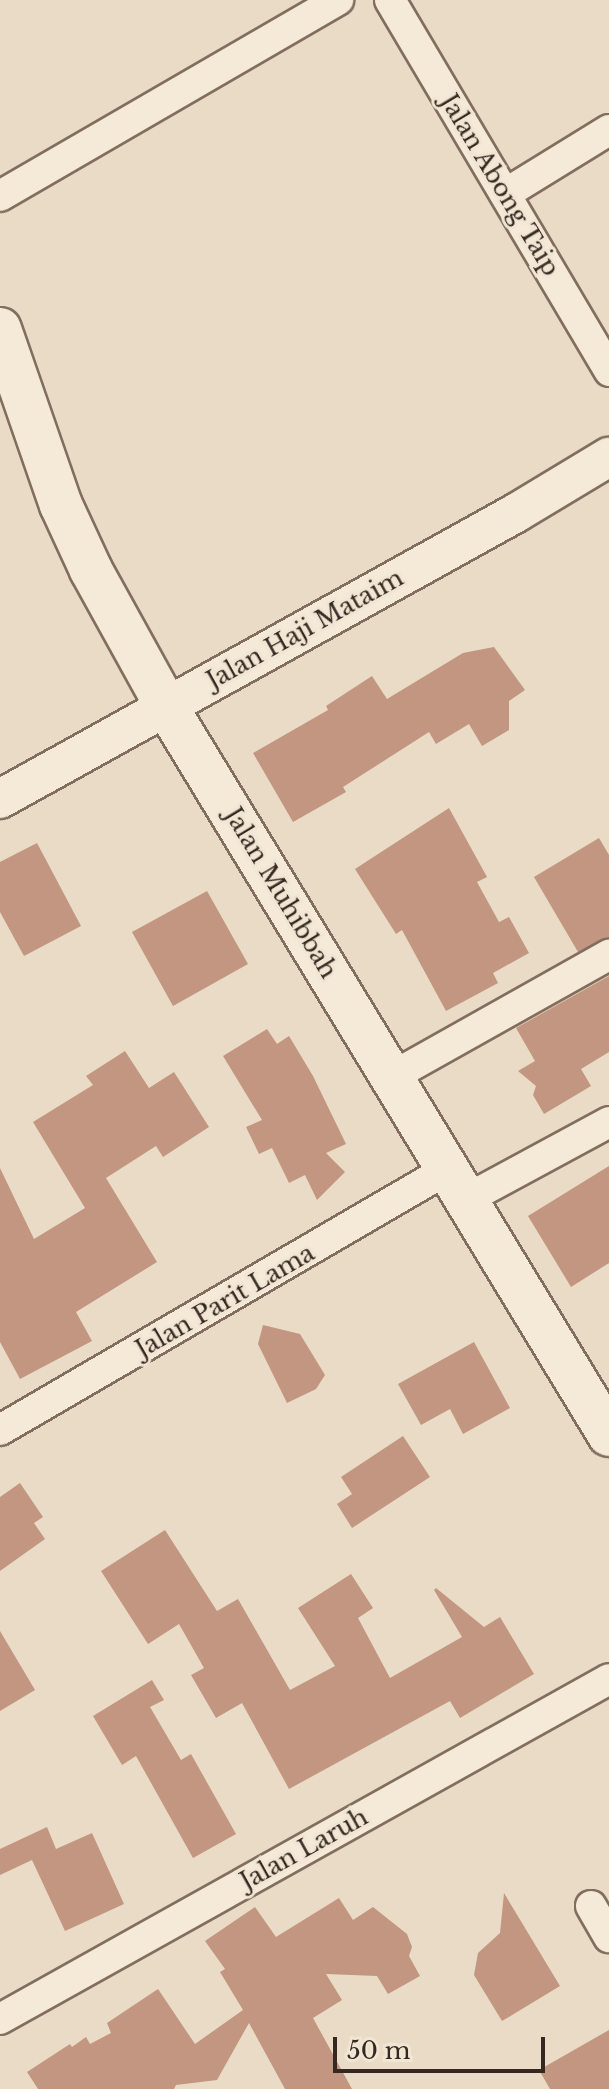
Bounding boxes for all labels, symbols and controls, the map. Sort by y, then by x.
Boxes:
street label: Jalan Abong Taip [434,88,566,282]
street label: Jalan Haji Mataim [202,563,408,695]
street label: Jalan Muhibbah [219,802,343,984]
street label: Jalan Parit Lama [131,1238,319,1364]
street label: Jalan Laruh [235,1802,373,1896]
scale bar [337,2021,549,2071]
text: 50 m [347,2036,410,2065]

